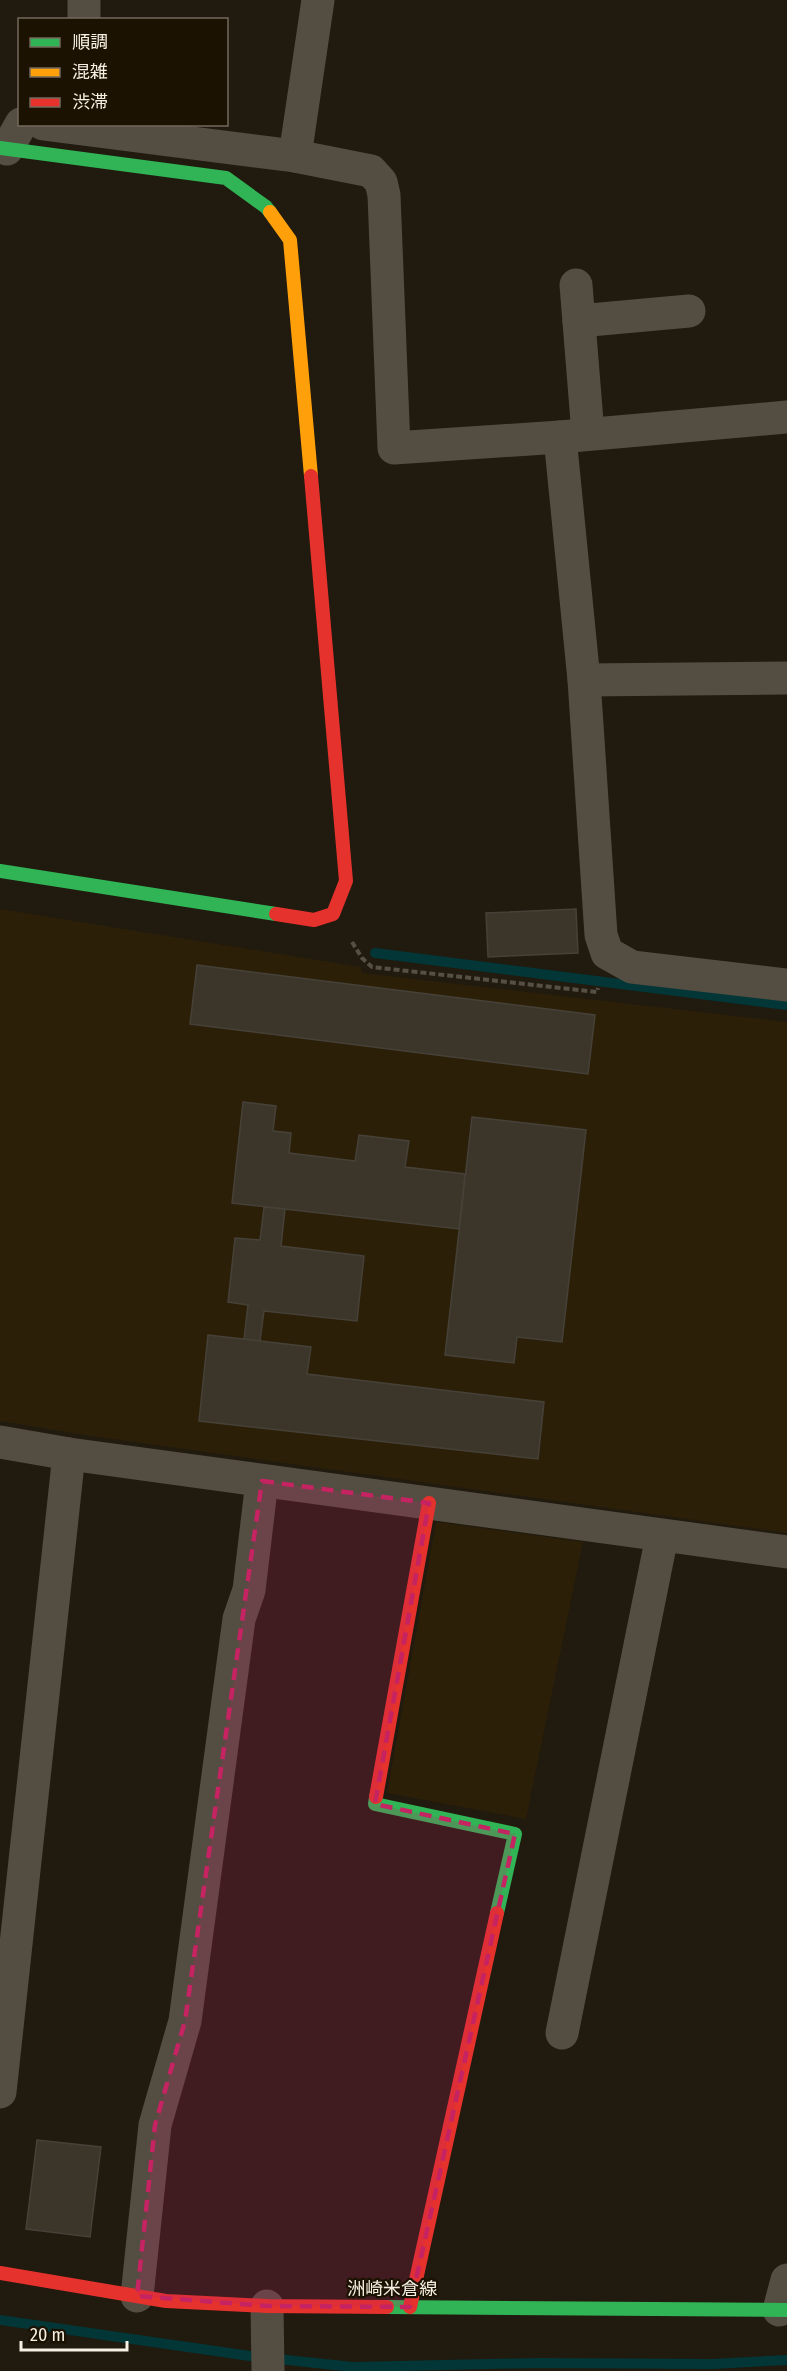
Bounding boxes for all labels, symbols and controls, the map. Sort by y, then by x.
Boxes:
legend [18,18,228,126]
text: 順調 [72,31,108,53]
text: 混雑 [72,61,108,83]
text: 渋滞 [72,91,108,113]
street label: 洲崎米倉線 [347,2278,437,2300]
scale bar [21,2314,128,2352]
text: 20 m [30,2324,65,2346]

